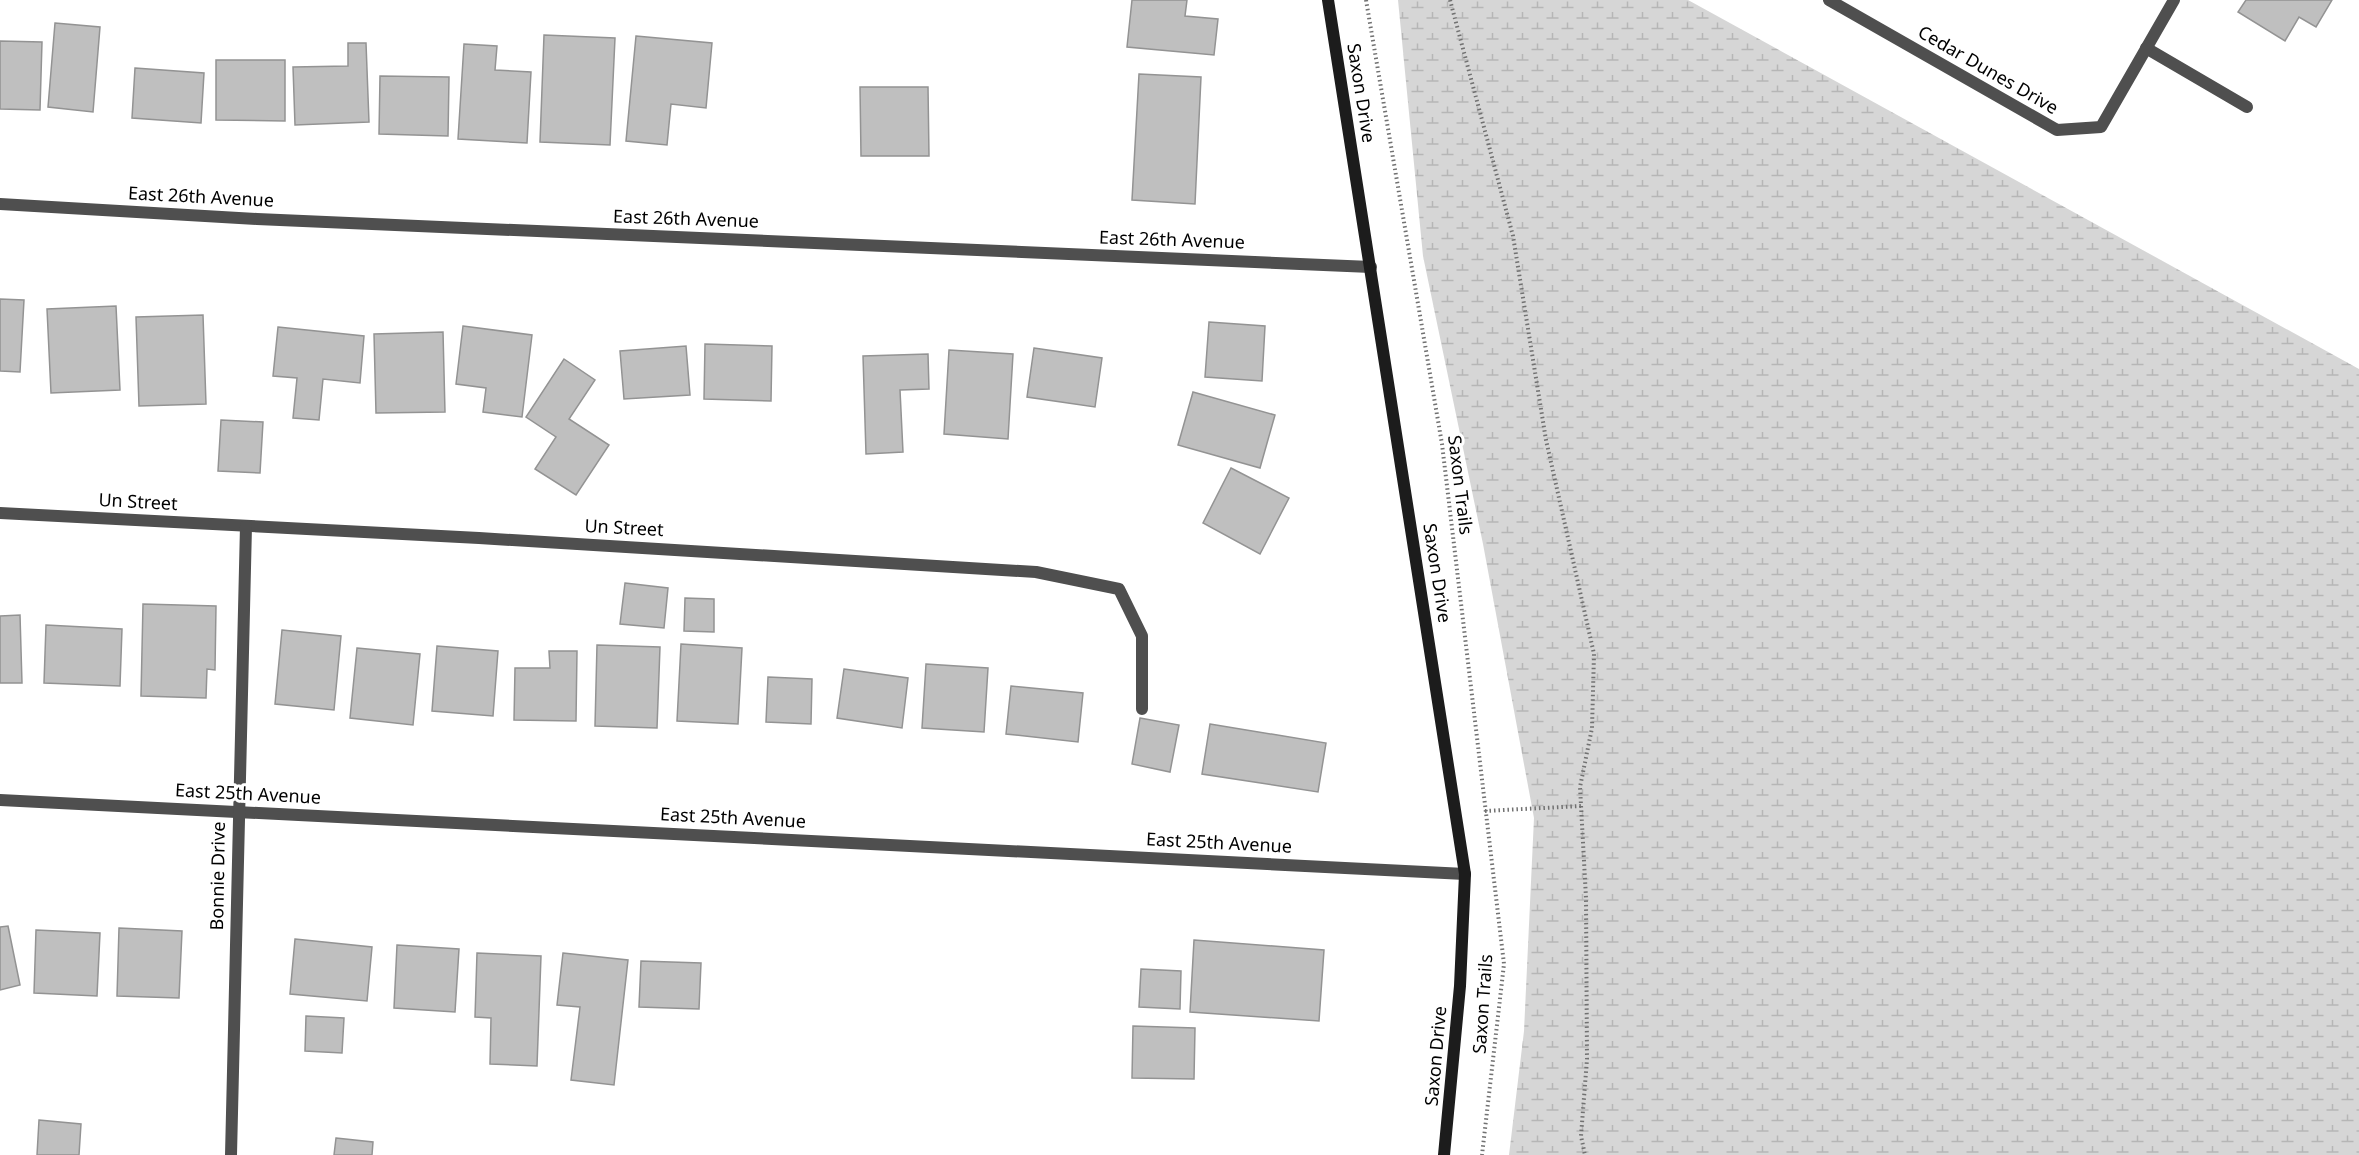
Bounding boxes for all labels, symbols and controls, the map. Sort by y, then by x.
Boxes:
street label: Cedar Dunes Drive [1914,19,2063,119]
street label: Saxon Drive [1342,41,1382,144]
street label: East 26th Avenue [128,180,275,212]
street label: East 26th Avenue [613,203,759,233]
street label: East 26th Avenue [1099,224,1245,254]
street label: Saxon Trails [1443,434,1479,536]
street label: Un Street [98,487,179,515]
street label: Un Street [584,513,665,541]
street label: Saxon Drive [1418,521,1458,624]
street label: East 25th Avenue [175,777,322,809]
street label: East 25th Avenue [660,801,807,833]
street label: Bonnie Drive [204,821,230,931]
street label: East 25th Avenue [1146,826,1293,858]
street label: Saxon Trails [1467,953,1497,1055]
street label: Saxon Drive [1419,1005,1451,1107]

